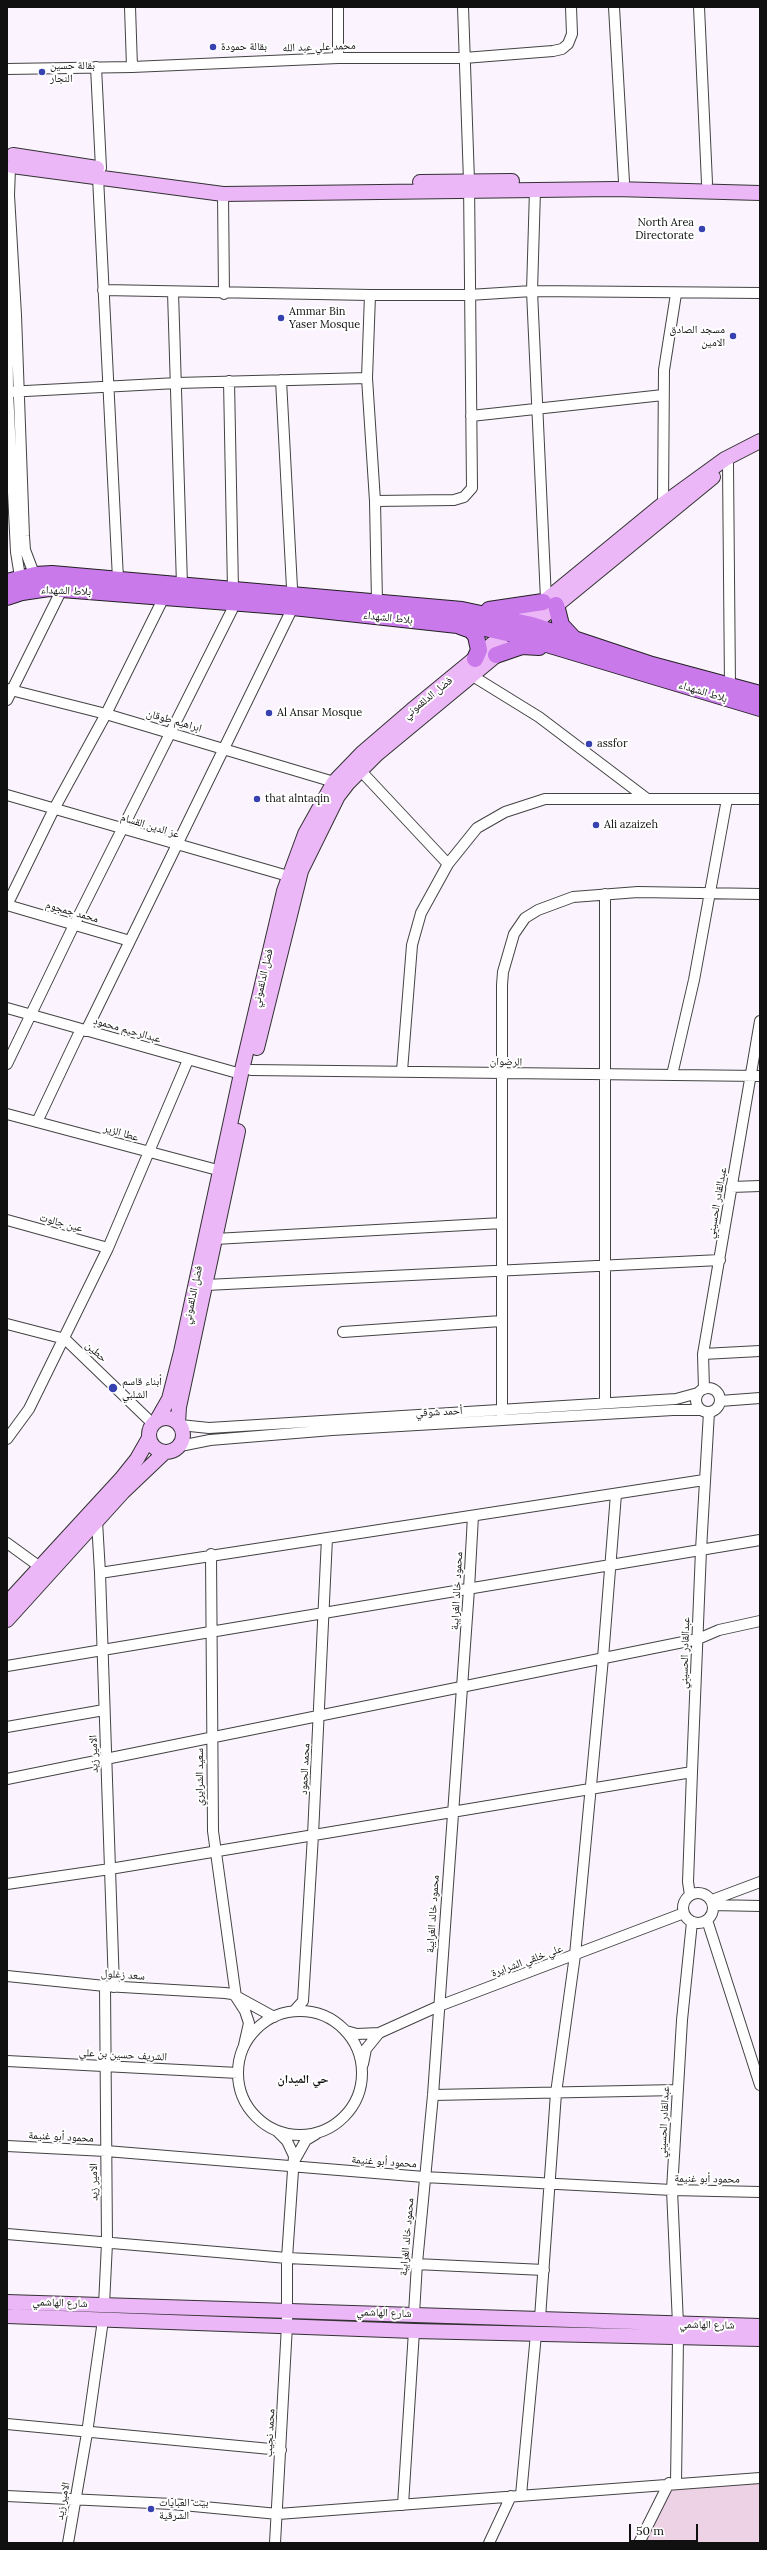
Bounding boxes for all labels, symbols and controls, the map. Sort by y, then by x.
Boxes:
street label: محمد علي عبد الله [282,39,356,55]
place label: بقالة حمودة [221,40,267,54]
marker: بقالة حمودة [208,42,218,52]
place label: بقالة حسين النجار [50,59,95,85]
marker: بقالة حسين النجار [37,67,47,77]
place label: North Area Directorate [635,216,694,242]
marker: North Area Directorate [697,224,707,234]
place label: Ammar Bin Yaser Mosque [289,305,360,331]
marker: Ammar Bin Yaser Mosque [276,313,286,323]
place label: مسجد الصادق الامين [669,323,725,349]
marker: مسجد الصادق الامين [728,331,738,341]
street label: بلاط الشهداء [41,584,91,598]
street label: بلاط الشهداء [362,609,414,627]
street label: فضل الدلقموني [401,674,455,722]
street label: بلاط الشهداء [677,678,729,706]
place label: Al Ansar Mosque [277,706,362,720]
street label: ابراهيم طوقان [145,707,203,735]
marker: Al Ansar Mosque [264,708,274,718]
place label: assfor [597,737,628,751]
marker: assfor [584,739,594,749]
place label: that alntaqin [265,792,330,806]
marker: that alntaqin [252,794,262,804]
street label: عز الدين القسام [119,811,181,841]
place label: Ali azaizeh [604,818,658,832]
marker: Ali azaizeh [591,820,601,830]
street label: محمد جمجوم [44,898,100,926]
street label: فضل الدلقموني [250,947,276,1009]
street label: عبدالرحيم محمود [92,1014,162,1046]
street label: الرضوان [490,1055,522,1069]
street label: عطا الزير [102,1122,140,1144]
street label: عبدالقادر الحسيني [704,1166,730,1240]
street label: عين جالوت [38,1211,84,1235]
street label: فضل الدلقموني [180,1264,206,1326]
street label: حطين [83,1339,109,1365]
place label: أبناء قاسم الشلبي [122,1375,162,1401]
marker: أبناء قاسم الشلبي [107,1382,119,1394]
street label: أحمد شوقي [415,1404,463,1420]
street label: محمود خالد الغرايبة [448,1552,466,1630]
street label: عبدالقادر الحسيني [677,1617,693,1689]
street label: الامير زيد [87,1735,101,1773]
street label: محمد الحمود [297,1743,313,1795]
street label: سعيد الشرايري [193,1748,207,1806]
street label: محمود خالد الغرايبة [424,1875,442,1953]
street label: علي خلقي الشرايرة [489,1942,565,1980]
street label: سعد زغلول [101,1967,145,1983]
street label: الشريف حسين بن علي [79,2046,167,2064]
district label: حي الميدان [278,2073,328,2087]
street label: عبدالقادر الحسيني [656,2086,672,2158]
street label: محمود أبو غنيمة [28,2129,94,2145]
street label: محمود أبو غنيمة [351,2153,417,2171]
street label: الامير زيد [87,2163,101,2201]
street label: محمود أبو غنيمة [674,2172,740,2186]
street label: محمود خالد الغرايبة [397,2197,417,2277]
street label: شارع الهاشمي [32,2295,88,2311]
street label: شارع الهاشمي [356,2305,412,2321]
street label: شارع الهاشمي [679,2318,735,2332]
street label: محمد نجيب [262,2409,278,2457]
street label: الامير زيد [53,2481,73,2521]
place label: بيت العبايات الشرقية [159,2496,208,2522]
marker: بيت العبايات الشرقية [146,2504,156,2514]
scale bar [631,2516,700,2542]
text: 50 m [636,2523,664,2538]

